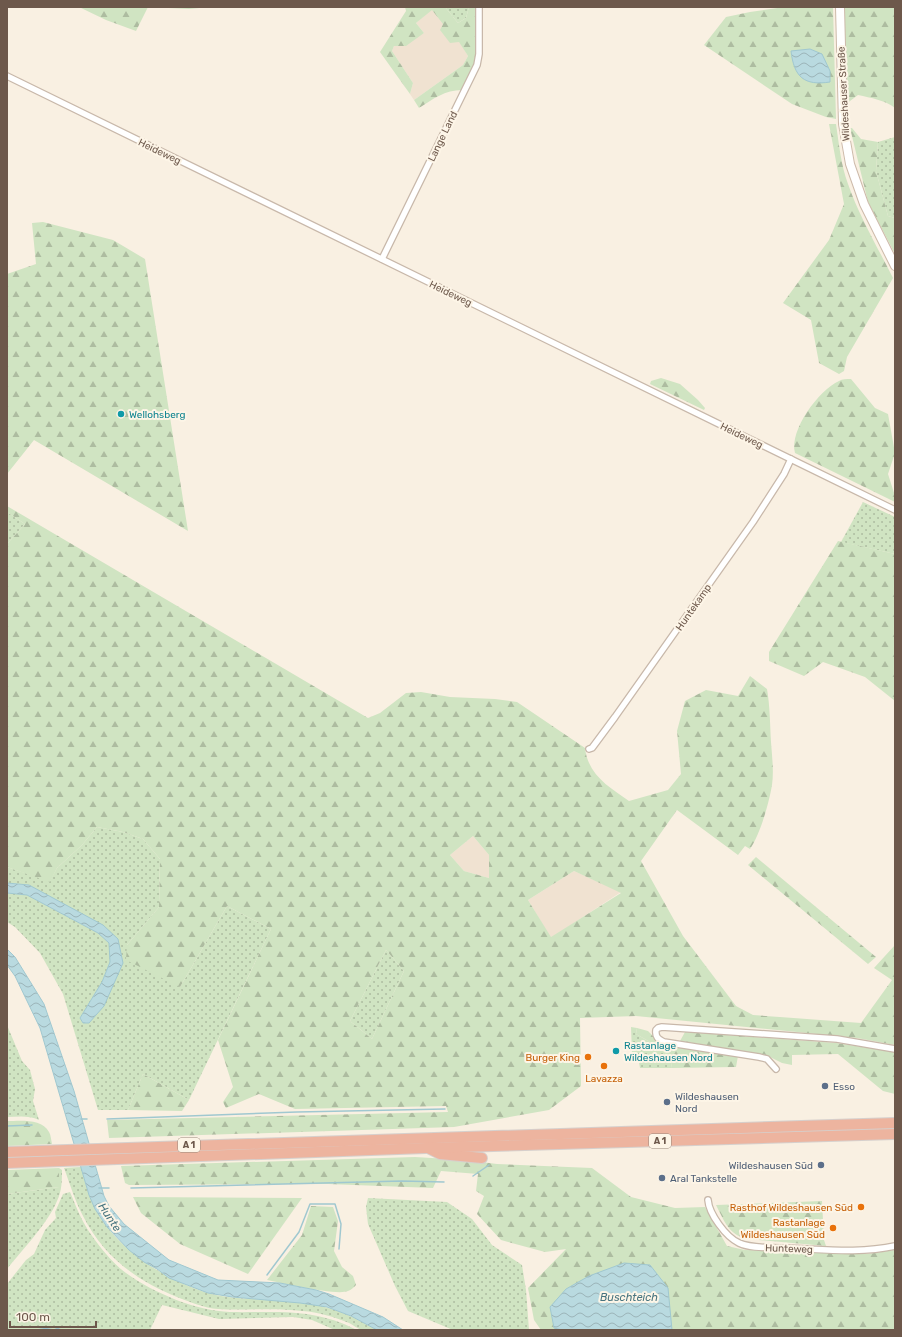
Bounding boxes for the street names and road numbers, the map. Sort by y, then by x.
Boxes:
street label: Wildeshauser Straße [836,46,852,142]
street label: Lange Land [426,109,460,164]
street label: Heideweg [136,136,183,167]
street label: Heideweg [427,278,474,309]
street label: Heideweg [718,420,765,451]
street label: Huntekamp [673,582,714,633]
road number: A 1 [649,1134,671,1148]
road number: A 1 [178,1138,200,1152]
street label: Hunteweg [765,1242,813,1256]

